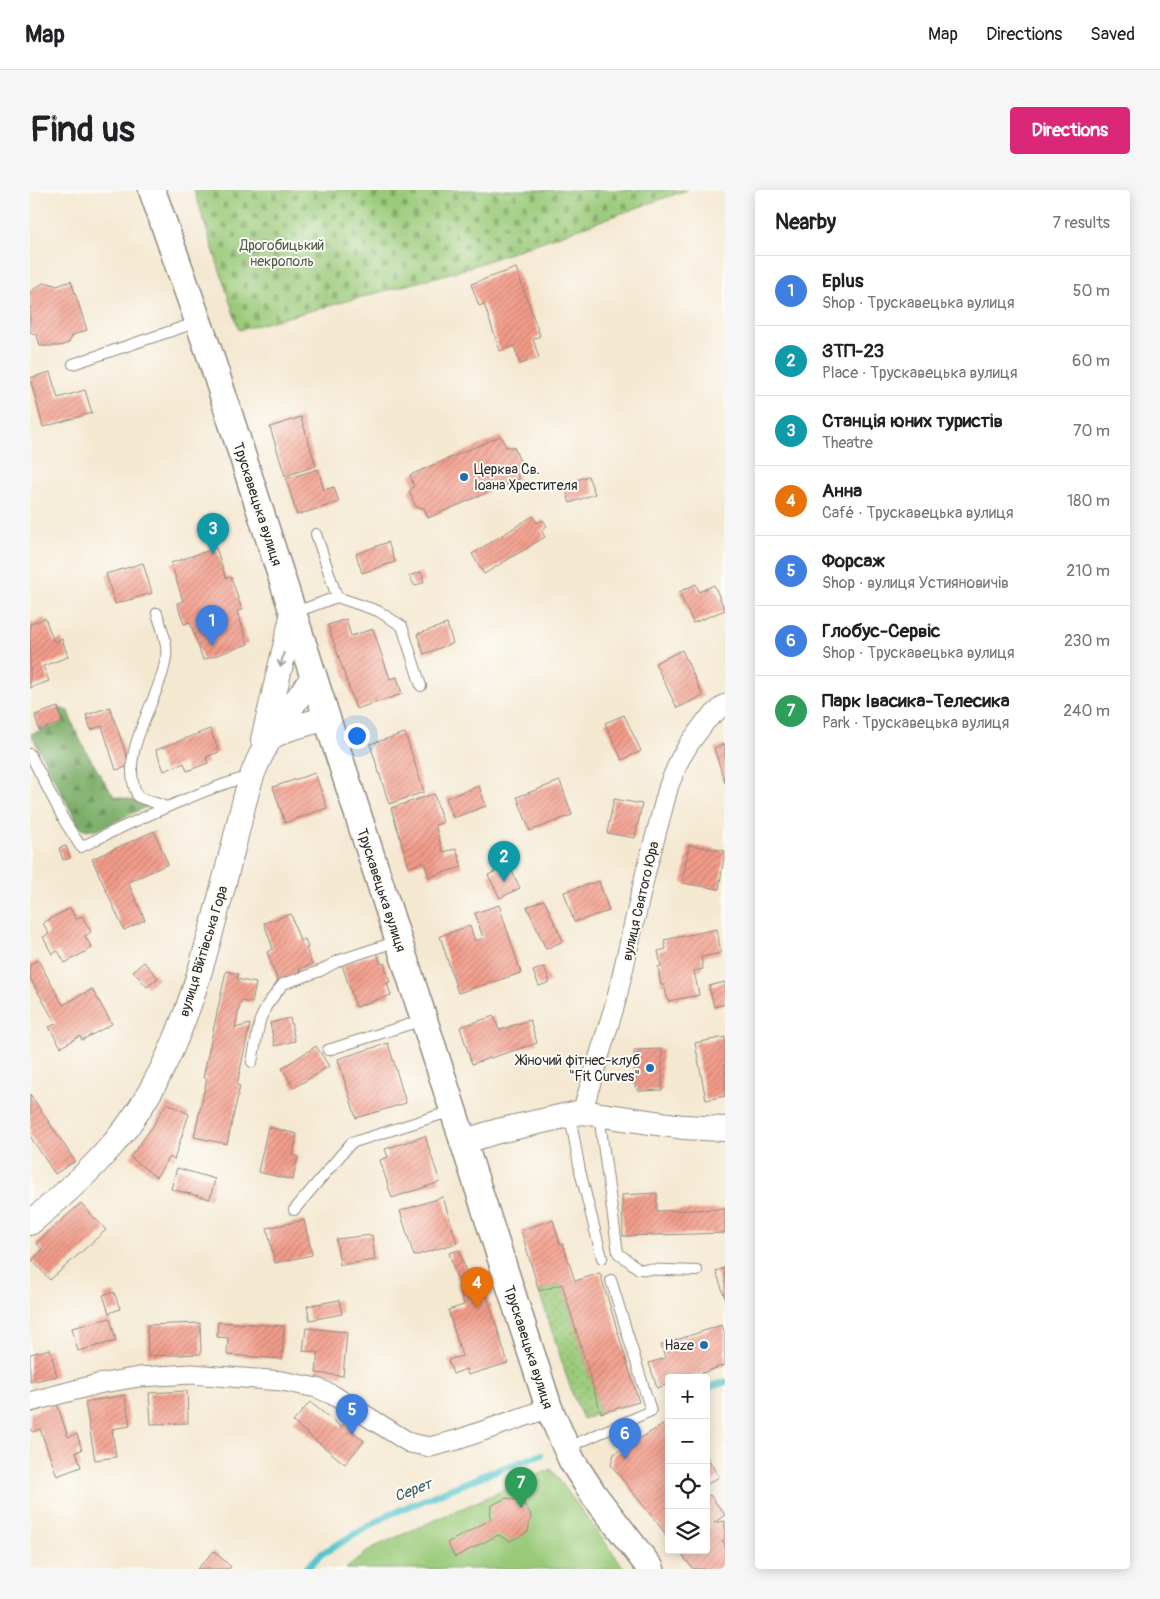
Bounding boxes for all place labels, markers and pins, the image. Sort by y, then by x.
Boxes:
place label: Церква Св. Іоана Хрестителя [474,461,577,494]
marker: Церква Св. Іоана Хрестителя [458,471,470,483]
pin: 3 [197,513,229,554]
pin: 1 [196,605,228,646]
pin: 2 [488,841,520,882]
place label: Жіночий фітнес-клуб "Fit Curves" [515,1052,640,1085]
marker: Жіночий фітнес-клуб "Fit Curves" [644,1062,656,1074]
pin: 4 [461,1267,493,1308]
place label: Haze [664,1337,694,1354]
marker: Haze [698,1339,710,1351]
pin: 5 [336,1394,368,1435]
pin: 6 [609,1418,641,1459]
pin: 7 [505,1467,537,1508]

